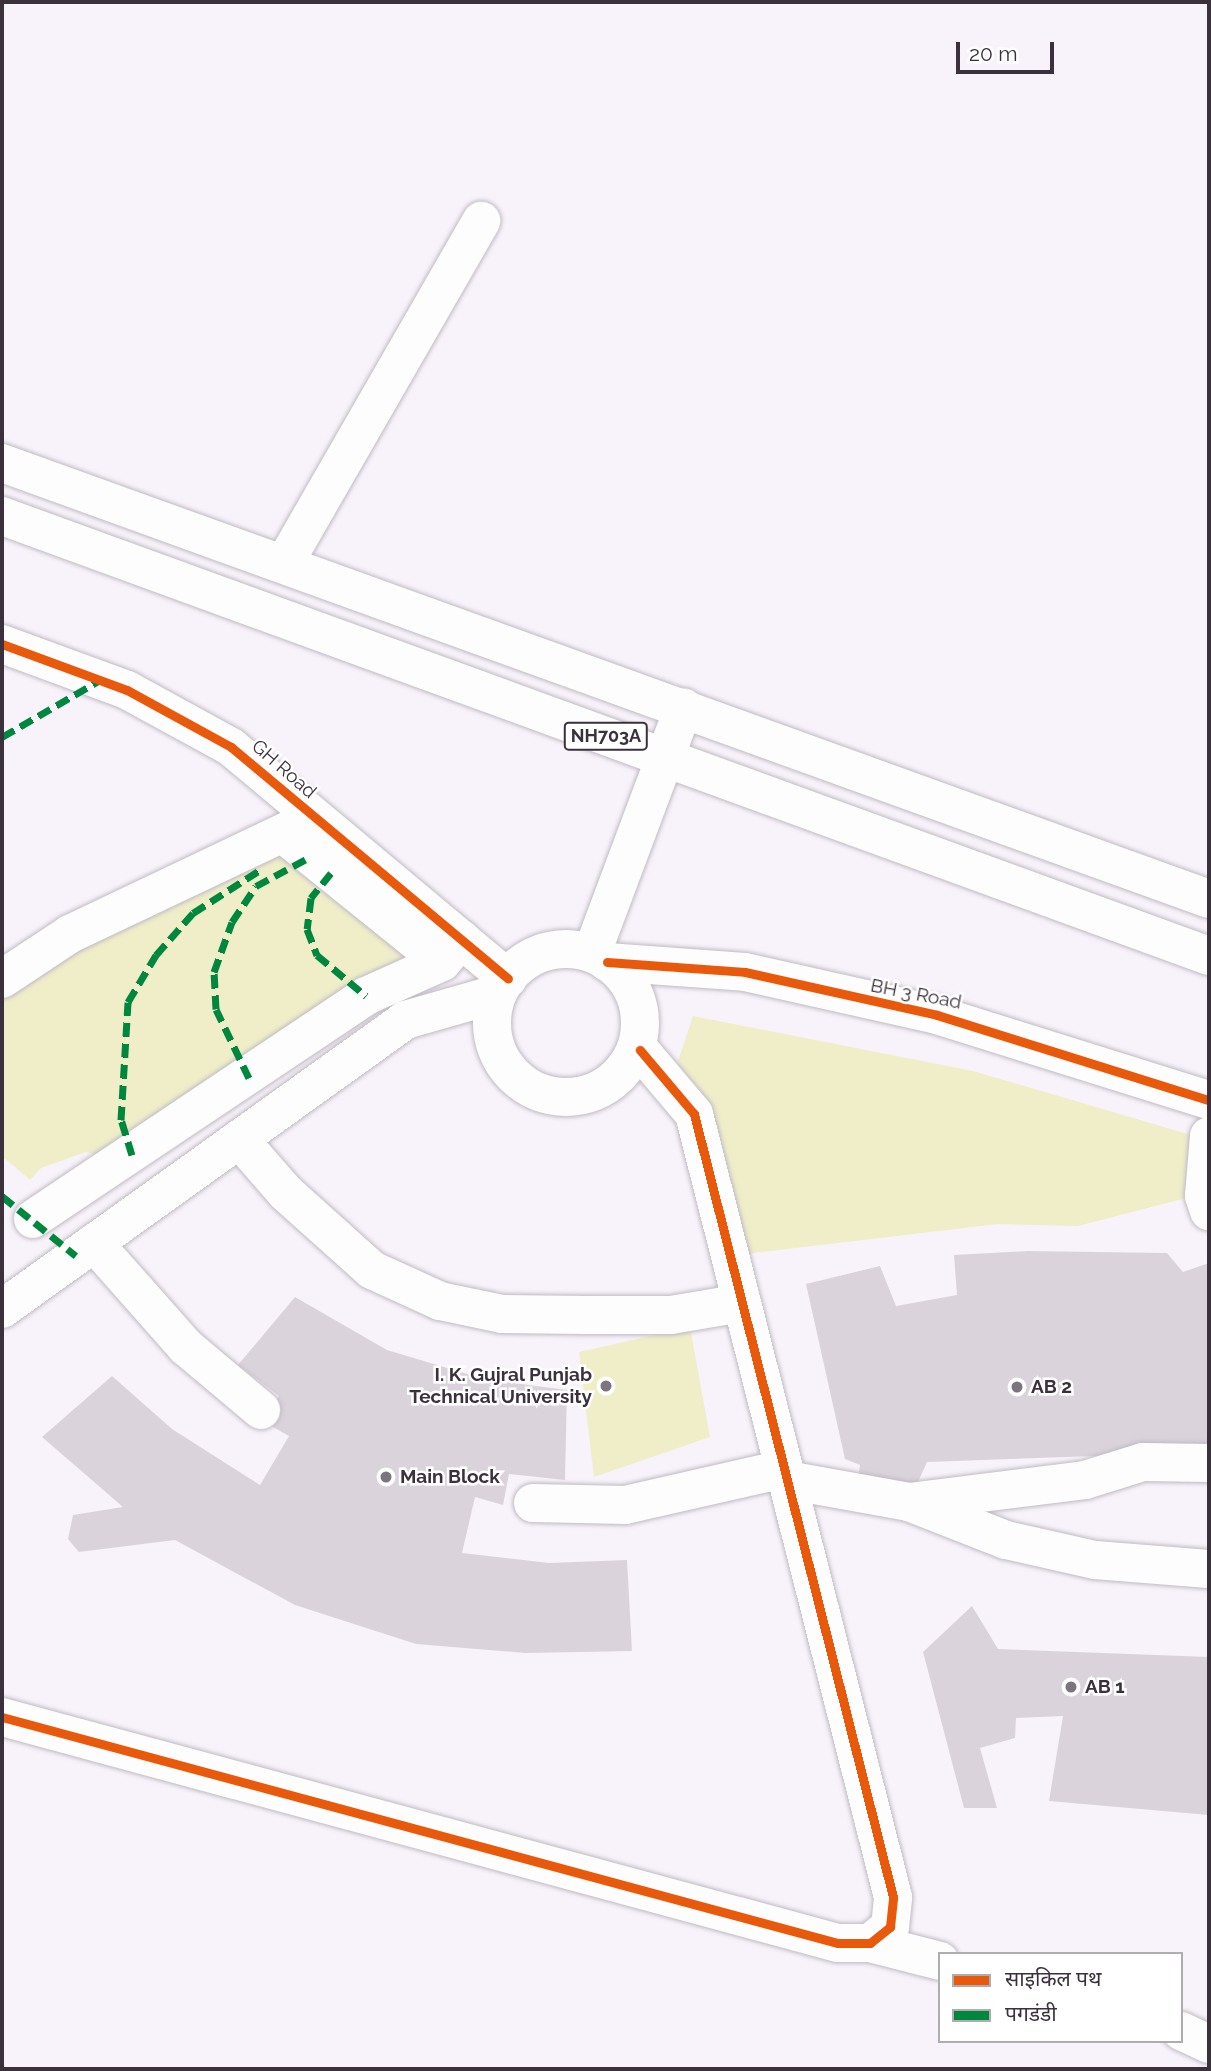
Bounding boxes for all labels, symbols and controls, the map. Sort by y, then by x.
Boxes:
scale bar [959,28,1057,72]
text: 20 m [969,41,1017,66]
road number: NH703A [562,722,650,750]
street label: GH Road [247,735,321,803]
street label: BH 3 Road [869,974,963,1014]
place label: I. K. Gujral Punjab Technical University [409,1364,592,1408]
place label: AB 2 [1031,1376,1072,1398]
marker: I. K. Gujral Punjab Technical University [598,1378,614,1394]
marker: AB 2 [1009,1379,1025,1395]
place label: Main Block [400,1466,500,1488]
marker: Main Block [378,1469,394,1485]
place label: AB 1 [1085,1676,1125,1698]
marker: AB 1 [1063,1679,1079,1695]
legend [938,1952,1183,2043]
text: साइकिल पथ [1005,1966,1101,1991]
text: पगडंडी [1005,2001,1057,2026]

